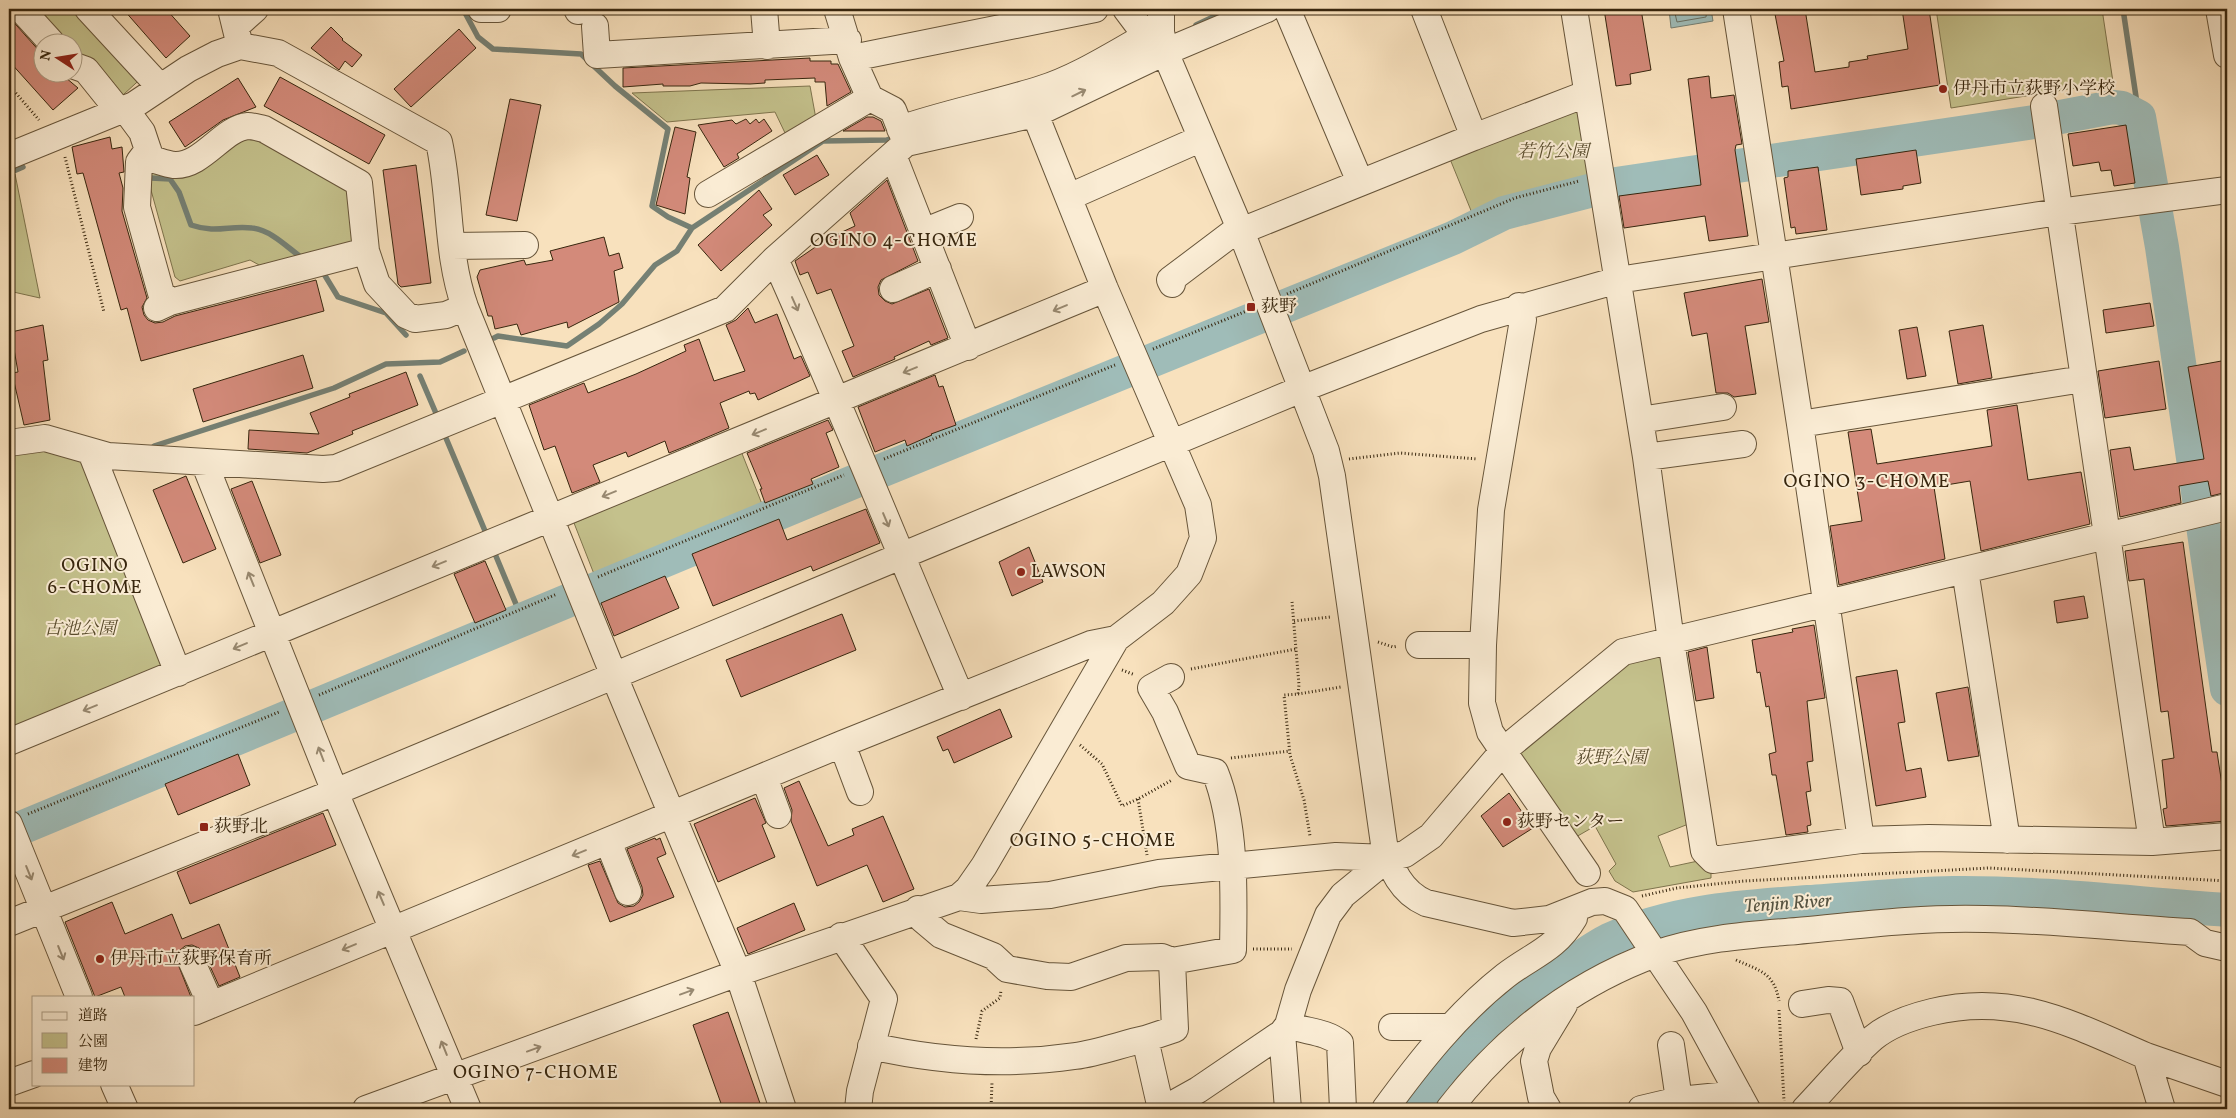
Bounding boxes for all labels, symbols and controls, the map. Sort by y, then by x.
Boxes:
north arrow [32,32,82,82]
text: N [36,49,57,63]
place label: 伊丹市立荻野小学校 [1953,77,2115,102]
marker: 伊丹市立荻野小学校 [1937,83,1949,95]
one-way arrow [1071,88,1086,97]
park label: 若竹公園 [1517,140,1592,165]
district label: OGINO 4-CHOME [810,228,978,254]
place label: 荻野 [1261,295,1297,320]
one-way arrow [790,296,800,311]
marker: 荻野 [1245,301,1257,313]
one-way arrow [1053,304,1068,314]
one-way arrow [903,366,918,376]
one-way arrow [752,427,767,437]
district label: OGINO 3-CHOME [1783,469,1951,495]
one-way arrow [602,489,617,499]
one-way arrow [881,512,891,527]
district label: OGINO 6-CHOME [47,553,143,601]
one-way arrow [432,560,447,569]
place label: LAWSON [1031,560,1106,585]
marker: LAWSON [1015,566,1027,578]
one-way arrow [246,572,255,587]
park label: 古池公園 [44,617,119,642]
one-way arrow [233,641,248,651]
one-way arrow [83,705,98,714]
park label: 荻野公園 [1575,746,1650,771]
one-way arrow [315,747,325,762]
place label: 荻野センター [1517,810,1624,835]
place label: 荻野北 [214,815,268,840]
marker: 荻野センター [1501,816,1513,828]
marker: 荻野北 [198,821,210,833]
district label: OGINO 5-CHOME [1010,828,1176,854]
one-way arrow [572,849,587,858]
one-way arrow [25,865,35,880]
water label: Tenjin River [1743,888,1834,920]
one-way arrow [376,891,386,906]
one-way arrow [342,943,357,952]
one-way arrow [58,945,67,960]
place label: 伊丹市立荻野保育所 [110,947,272,972]
marker: 伊丹市立荻野保育所 [94,953,106,965]
one-way arrow [679,987,694,996]
legend [32,996,195,1086]
text: 道路 [78,1006,108,1027]
text: 公園 [78,1032,108,1053]
one-way arrow [438,1041,448,1056]
one-way arrow [526,1044,542,1053]
text: 建物 [78,1056,108,1077]
district label: OGINO 7-CHOME [453,1060,619,1086]

